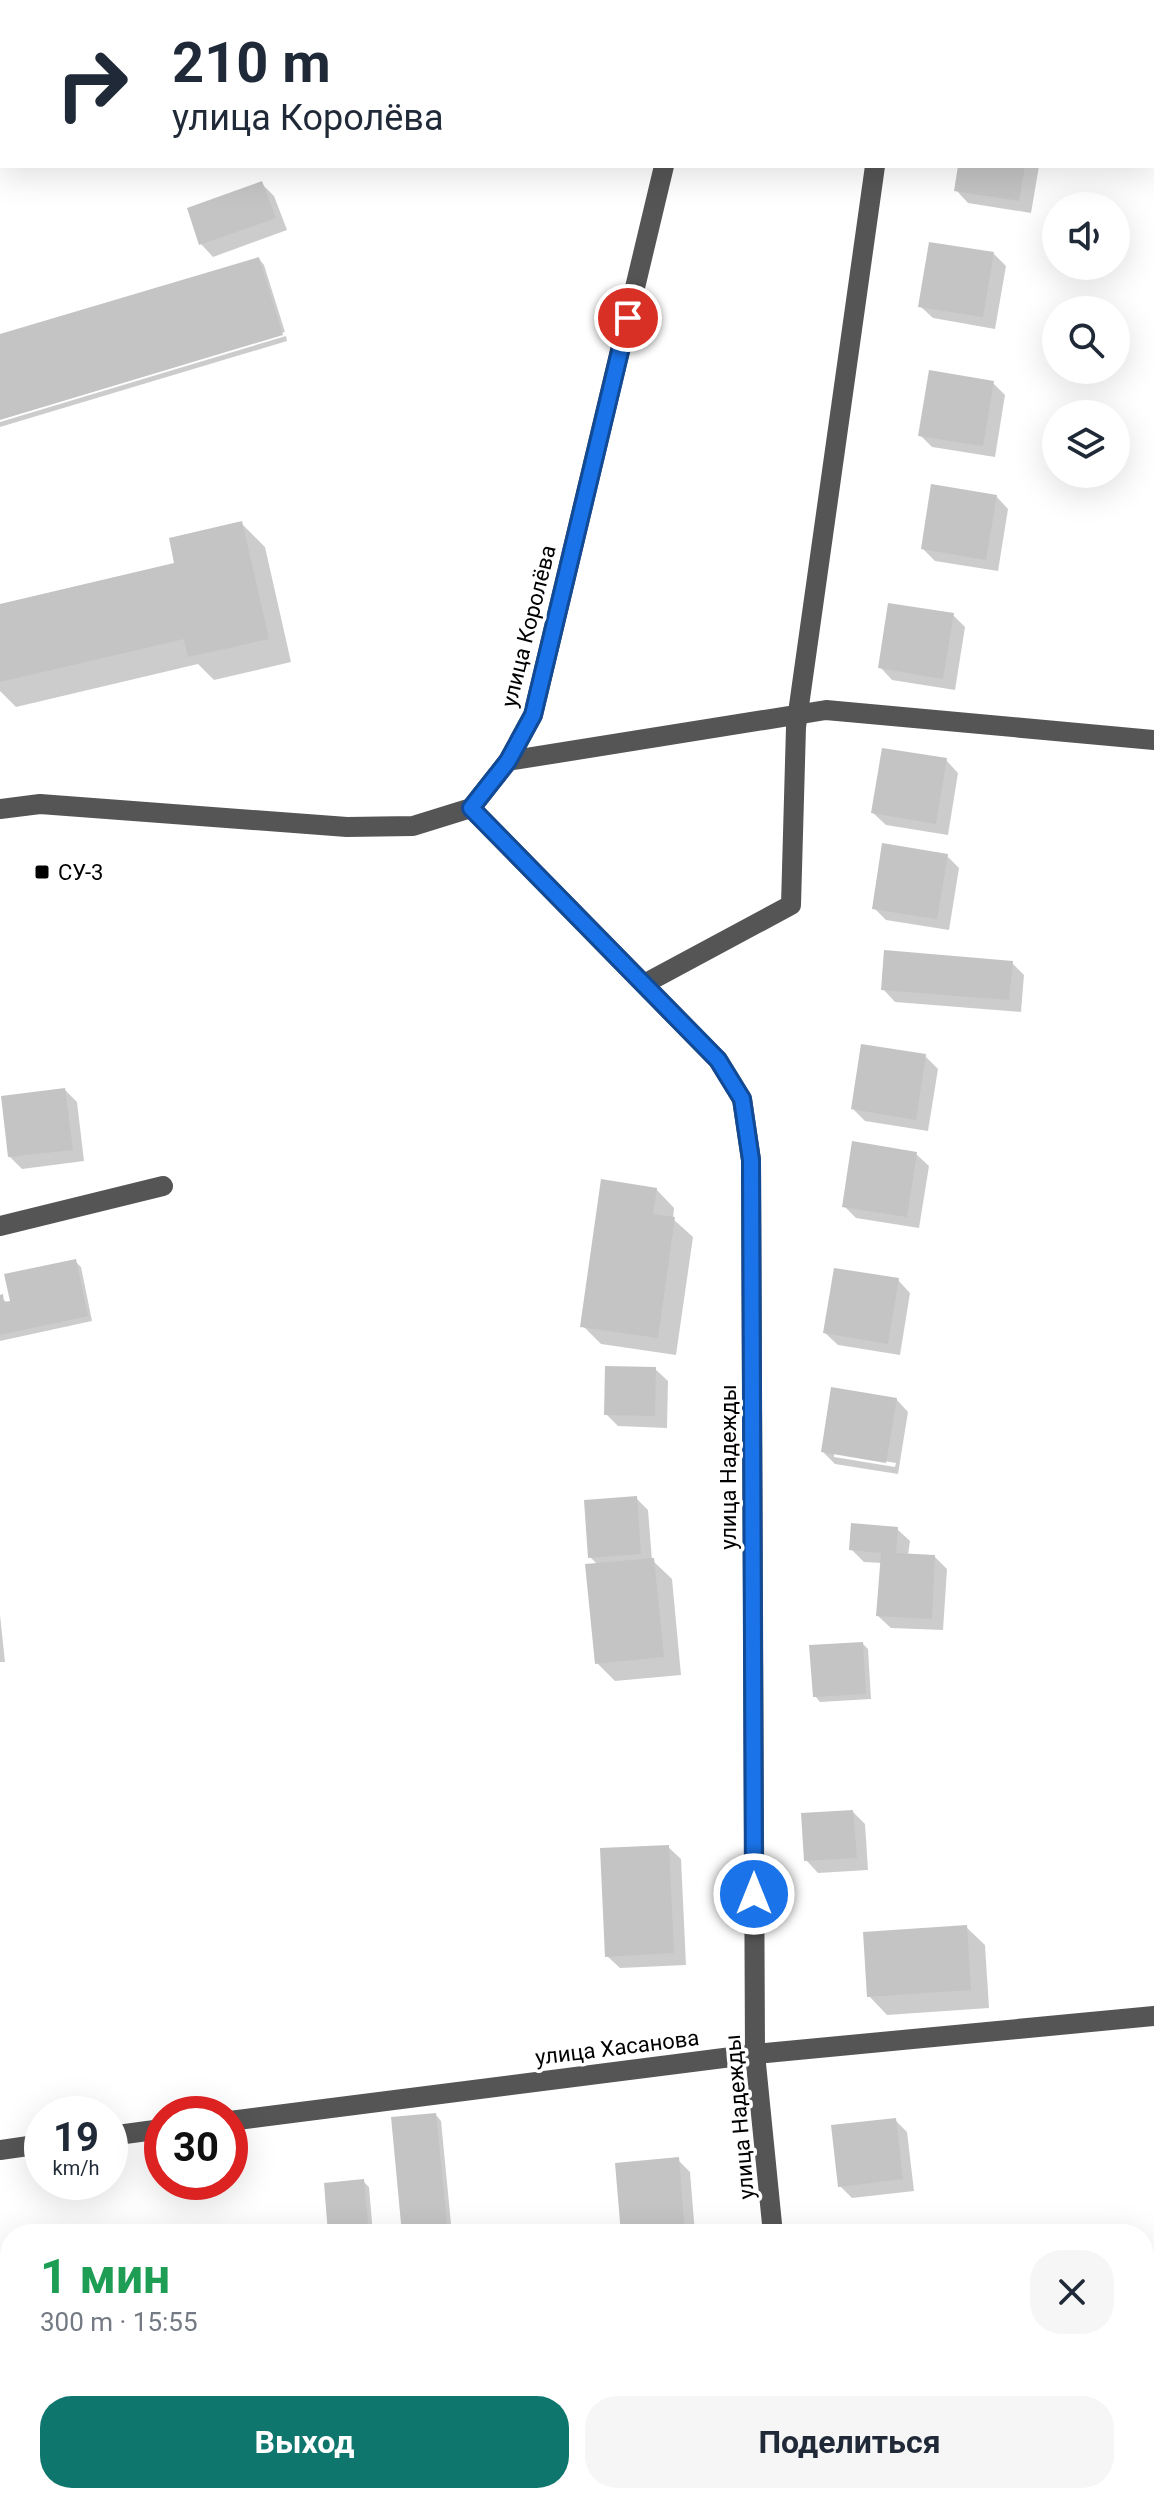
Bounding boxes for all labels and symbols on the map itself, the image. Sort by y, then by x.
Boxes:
pin [594,284,662,352]
street label: улица Королёва [496,543,561,710]
place label: СУ-3 [58,860,103,885]
marker: СУ-3 [33,863,51,881]
street label: улица Надежды [716,1384,741,1550]
position arrow [712,1852,796,1936]
street label: улица Хасанова [534,2025,700,2070]
street label: улица Надежды [720,2033,759,2201]
speed limit sign: 30 [144,2096,248,2200]

